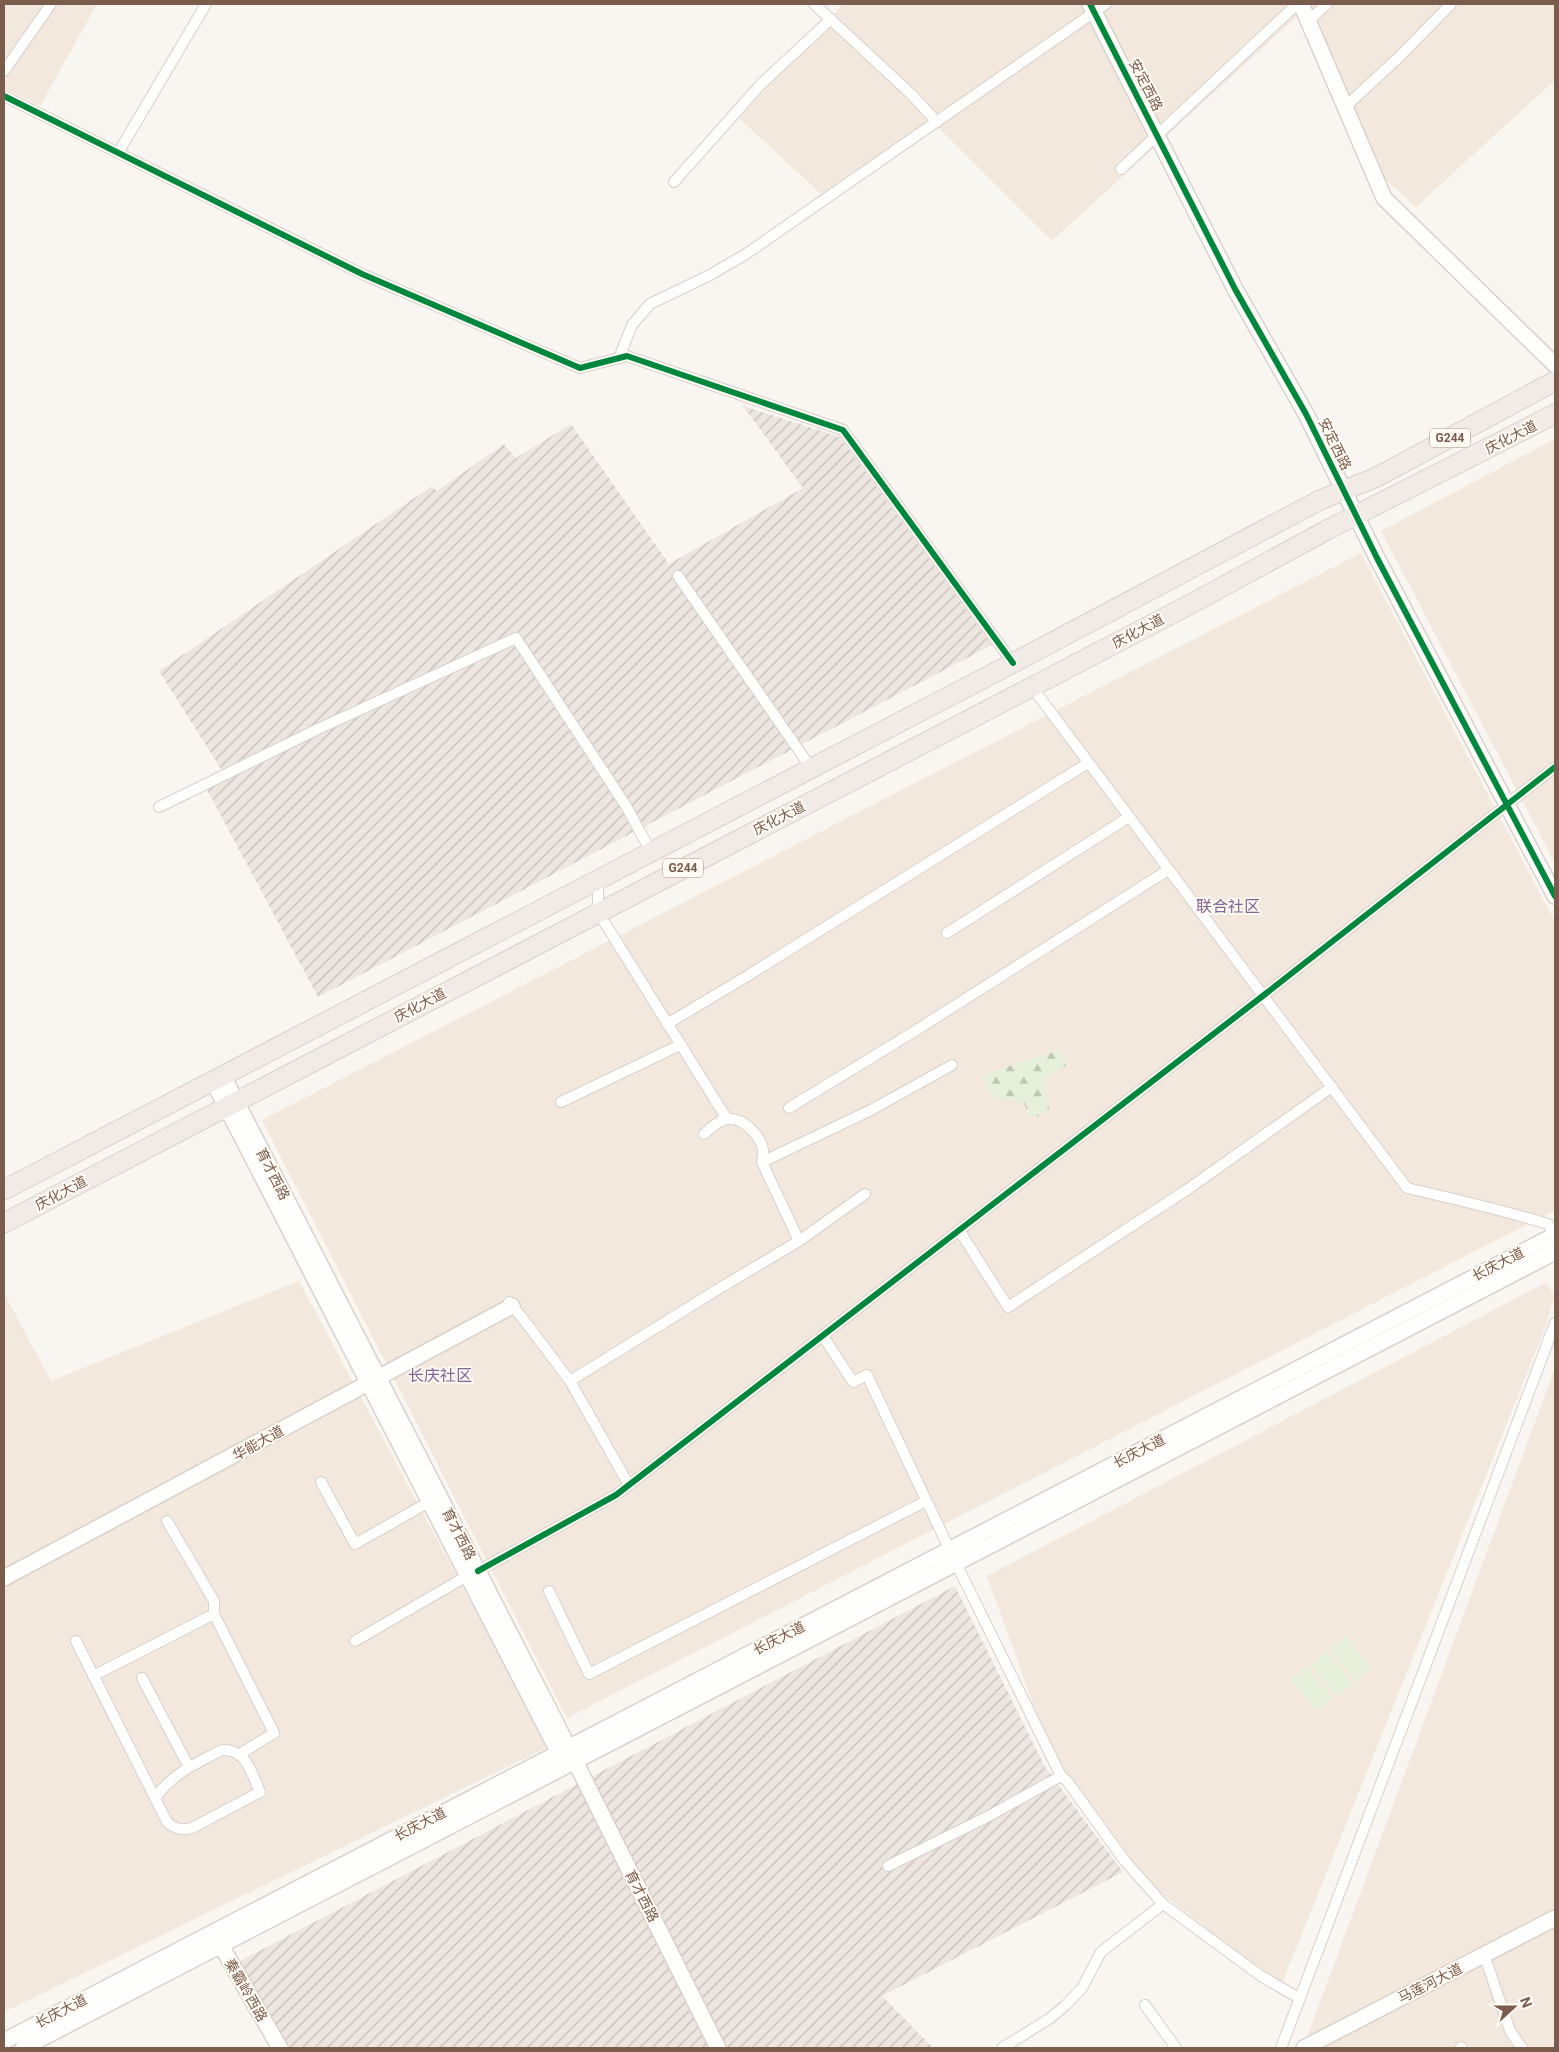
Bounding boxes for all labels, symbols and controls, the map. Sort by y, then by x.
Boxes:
street label: 安定西路 [1126,56,1166,114]
street label: 安定西路 [1316,415,1354,473]
street label: 庆化大道 [1482,417,1540,457]
road number: G244 [1430,428,1470,448]
street label: 庆化大道 [1110,611,1166,651]
street label: 庆化大道 [750,798,808,838]
road number: G244 [663,858,703,878]
district label: 联合社区 [1196,897,1260,916]
street label: 庆化大道 [392,985,448,1025]
street label: 育才西路 [253,1145,293,1203]
street label: 庆化大道 [33,1173,89,1213]
street label: 长庆大道 [1469,1244,1527,1284]
district label: 长庆社区 [408,1366,472,1385]
street label: 华能大道 [230,1422,286,1464]
street label: 长庆大道 [1110,1431,1168,1471]
street label: 育才西路 [439,1505,479,1563]
street label: 长庆大道 [750,1618,808,1658]
street label: 长庆大道 [391,1804,449,1844]
street label: 育才西路 [622,1867,662,1925]
street label: 秦霸岭西路 [222,1956,270,2024]
street label: 马莲河大道 [1395,1960,1465,2006]
north arrow [1489,1982,1539,2032]
street label: 长庆大道 [32,1991,90,2031]
text: N [1517,1995,1535,2010]

